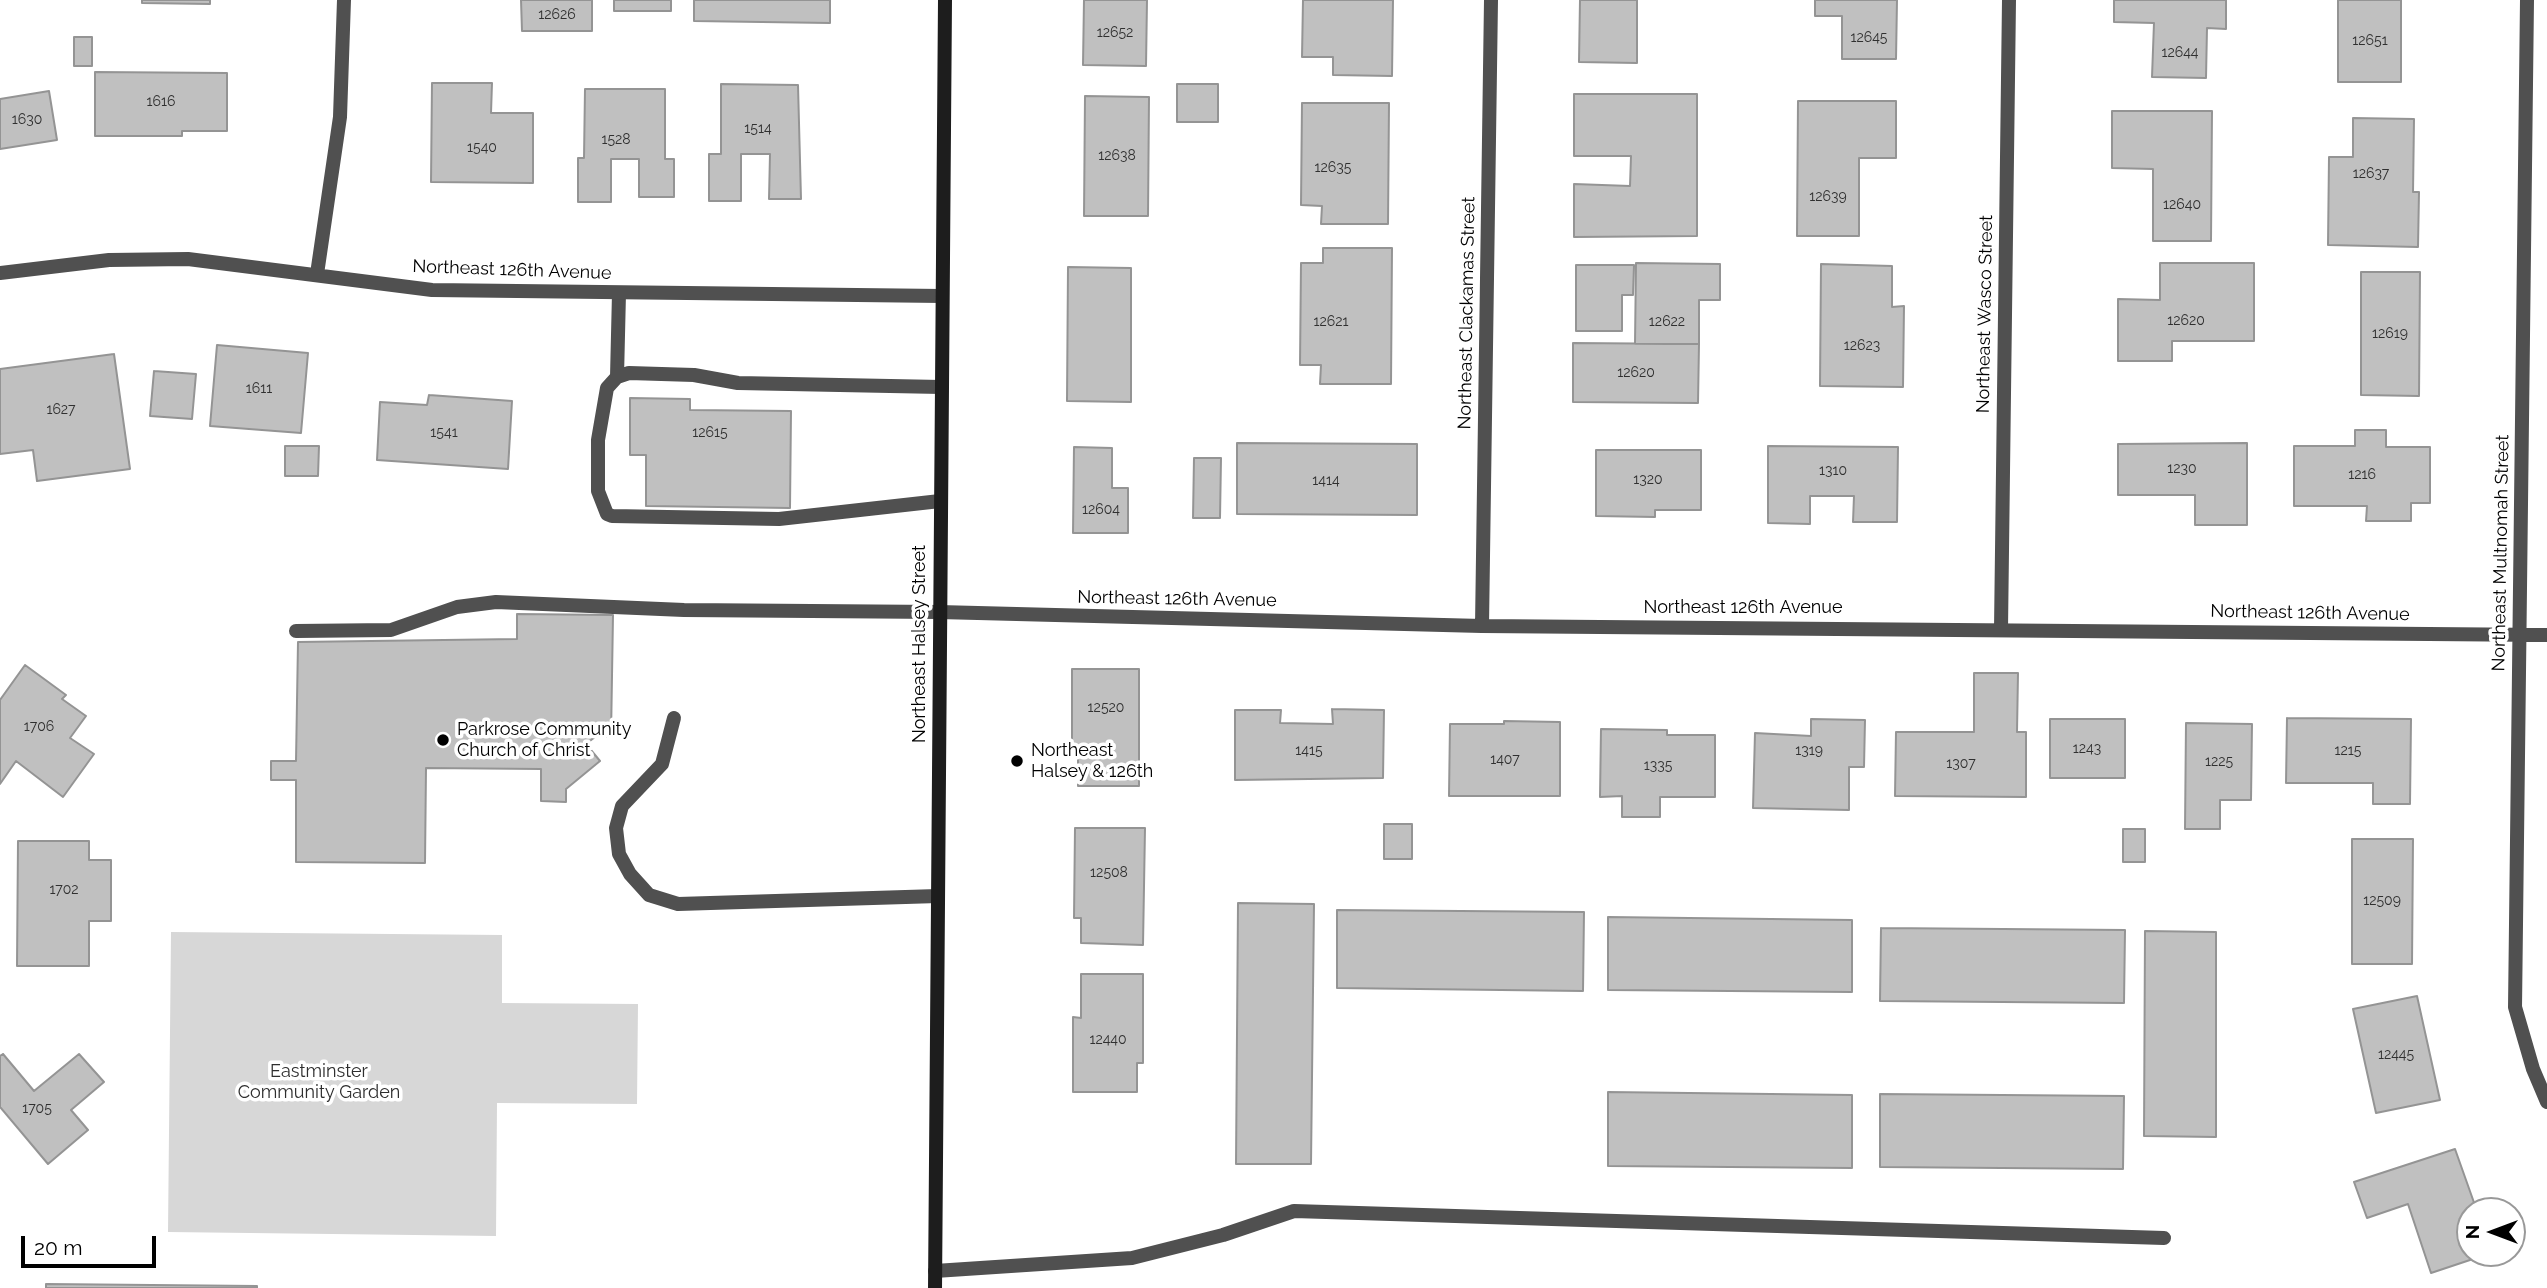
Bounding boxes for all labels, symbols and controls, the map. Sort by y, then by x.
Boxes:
house number: 12626 [538,7,576,23]
house number: 12652 [1097,25,1133,41]
house number: 12645 [1850,30,1888,46]
house number: 12651 [2352,33,2388,49]
house number: 12644 [2161,45,2199,61]
house number: 1616 [147,94,175,110]
house number: 1630 [12,112,42,128]
house number: 1514 [744,121,772,137]
house number: 1528 [601,132,631,148]
house number: 1540 [467,140,497,156]
house number: 12638 [1098,148,1136,164]
house number: 12635 [1315,160,1351,176]
house number: 12637 [2353,166,2389,182]
house number: 12639 [1809,189,1847,205]
street label: Northeast Clackamas Street [1454,196,1480,430]
house number: 12640 [2163,197,2201,213]
street label: Northeast Wasco Street [1972,215,1998,413]
street label: Northeast 126th Avenue [412,256,612,284]
house number: 12620 [2167,313,2205,329]
house number: 12621 [1313,314,1349,330]
house number: 12622 [1649,314,1685,330]
house number: 12619 [2372,326,2408,342]
house number: 12623 [1844,338,1880,354]
house number: 12620 [1617,365,1655,381]
house number: 1611 [246,381,272,397]
house number: 1627 [46,402,76,418]
house number: 1541 [430,425,458,441]
house number: 12615 [692,425,728,441]
street label: Northeast Multnomah Street [2488,434,2514,672]
house number: 1230 [2167,461,2197,477]
house number: 1310 [1819,463,1847,479]
house number: 1216 [2348,467,2376,483]
house number: 1320 [1633,472,1663,488]
house number: 1414 [1312,473,1340,489]
house number: 12604 [1082,502,1120,518]
street label: Northeast Halsey Street [909,545,931,743]
street label: Northeast 126th Avenue [1077,586,1277,612]
street label: Northeast 126th Avenue [1643,597,1843,619]
street label: Northeast 126th Avenue [2210,600,2410,626]
house number: 12520 [1088,700,1124,716]
house number: 1706 [24,719,54,735]
place label: Parkrose Community Church of Christ [457,719,631,762]
marker: Parkrose Community Church of Christ [435,732,451,748]
place label: Northeast Halsey & 126th [1031,740,1153,782]
house number: 1243 [2073,741,2101,757]
house number: 1415 [1295,743,1323,759]
house number: 1319 [1795,743,1823,759]
house number: 1215 [2335,743,2361,759]
house number: 1407 [1490,752,1520,768]
marker: Northeast Halsey & 126th [1009,753,1025,769]
house number: 1225 [2205,754,2233,770]
house number: 1307 [1946,756,1976,772]
house number: 1335 [1644,758,1672,774]
house number: 12508 [1090,865,1128,881]
house number: 1702 [49,882,79,898]
house number: 12509 [2363,893,2401,909]
house number: 12440 [1089,1032,1127,1048]
house number: 12445 [2378,1047,2414,1063]
park label: Eastminster Community Garden [238,1061,400,1104]
house number: 1705 [22,1101,52,1117]
north arrow [2456,1197,2526,1267]
scale bar [24,1222,159,1266]
text: N [2461,1225,2483,1239]
text: 20 m [34,1235,82,1260]

